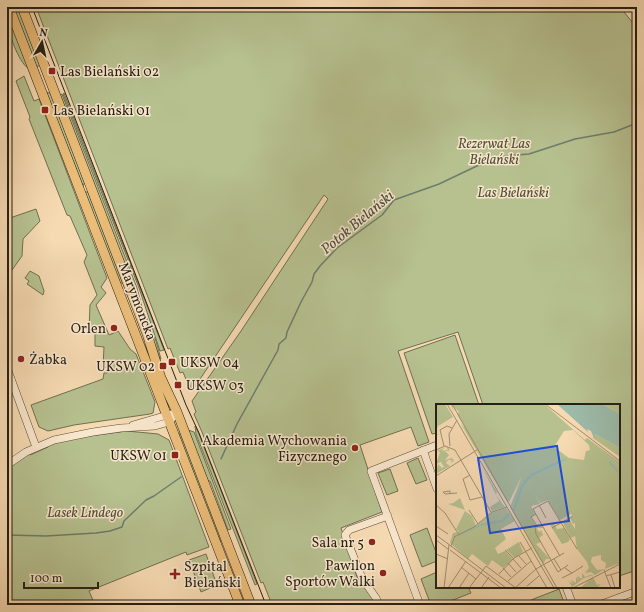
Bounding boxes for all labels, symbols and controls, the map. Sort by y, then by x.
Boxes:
north arrow [22,22,62,62]
text: N [38,26,48,42]
place label: Las Bielański 02 [60,63,159,82]
marker: Las Bielański 02 [47,66,57,76]
place label: Las Bielański 01 [53,102,150,121]
marker: Las Bielański 01 [40,105,50,115]
park label: Rezerwat Las Bielański [458,135,530,170]
park label: Las Bielański [477,184,549,203]
water label: Potok Bielański [317,186,399,260]
street label: Marymoncka [113,260,160,343]
place label: Orlen [71,320,106,339]
marker: Orlen [109,323,119,333]
place label: Żabka [29,351,67,370]
marker: Żabka [16,354,26,364]
place label: UKSW 04 [180,354,239,373]
marker: UKSW 04 [167,357,177,367]
place label: UKSW 02 [96,358,155,377]
marker: UKSW 02 [158,361,168,371]
place label: UKSW 03 [186,377,244,396]
marker: UKSW 03 [173,380,183,390]
inset map [436,404,620,588]
place label: Akademia Wychowania Fizycznego [202,432,347,467]
marker: Akademia Wychowania Fizycznego [350,443,360,453]
place label: UKSW 01 [110,447,167,466]
marker: UKSW 01 [170,450,180,460]
park label: Lasek Lindego [47,504,124,523]
place label: Sala nr 5 [312,534,364,553]
marker: Sala nr 5 [367,537,377,547]
place label: Pawilon Sportów Walki [285,557,375,592]
place label: Szpital Bielański [184,558,241,593]
scale bar [24,564,98,590]
marker: Szpital Bielański [169,568,181,580]
marker: Pawilon Sportów Walki [378,568,388,578]
text: 100 m [30,571,63,587]

